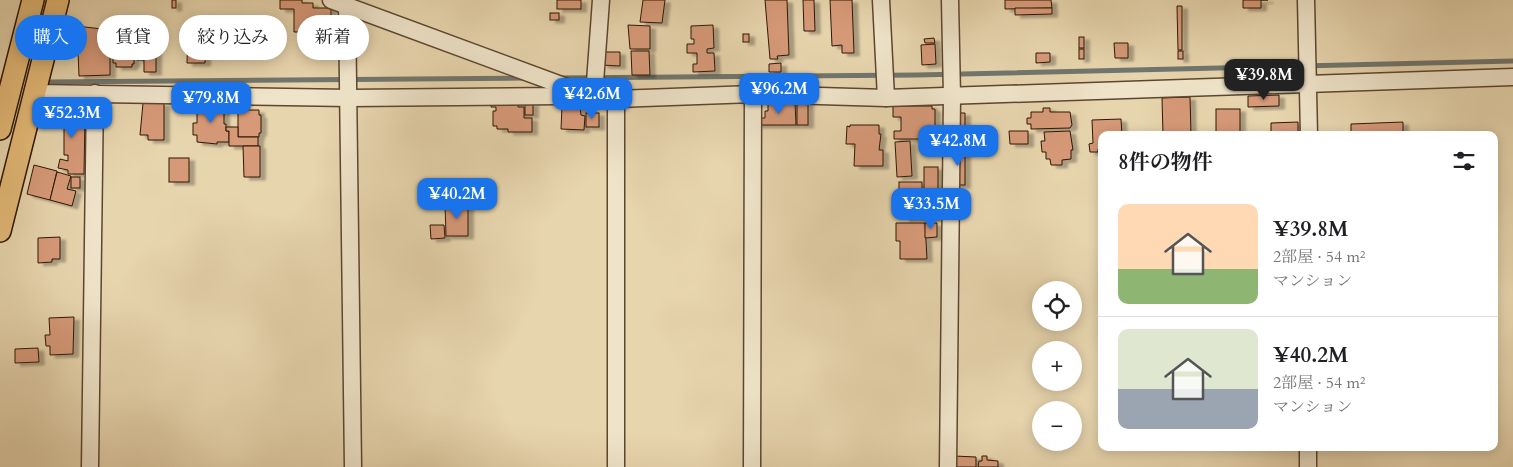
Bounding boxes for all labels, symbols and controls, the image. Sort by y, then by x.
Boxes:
chip: 購入 [15,15,87,60]
chip: 賃貸 [97,15,169,60]
chip: 絞り込み [179,15,287,60]
chip: 新着 [297,15,369,60]
pin: ¥39.8M [1223,58,1305,101]
text: ¥39.8M [1235,64,1293,86]
pin: ¥96.2M [738,72,820,115]
pin: ¥42.6M [551,78,633,120]
text: ¥96.2M [750,78,808,100]
pin: ¥79.8M [170,82,252,124]
text: ¥42.6M [563,83,621,105]
text: ¥79.8M [182,87,240,109]
pin: ¥52.3M [31,96,113,139]
text: ¥52.3M [43,102,101,124]
pin: ¥42.8M [917,124,999,167]
text: ¥42.8M [929,130,987,152]
icon: filters [1450,147,1478,175]
text: 8件の物件 [1118,148,1213,177]
pin: ¥40.2M [416,178,498,220]
text: ¥40.2M [428,183,486,205]
pin: ¥33.5M [890,188,972,230]
text: ¥33.5M [902,193,960,215]
text: ¥39.8M [1273,215,1349,244]
icon: home [1158,224,1218,284]
text: 2部屋 · 54 m² [1273,246,1365,268]
text: マンション [1273,270,1352,292]
map controls [1032,281,1082,451]
button: locate [1032,281,1082,331]
button: + [1032,341,1082,391]
text: ¥40.2M [1273,341,1349,370]
icon: home [1158,349,1218,409]
text: 2部屋 · 54 m² [1273,372,1365,394]
text: マンション [1273,396,1352,418]
button: − [1032,401,1082,451]

